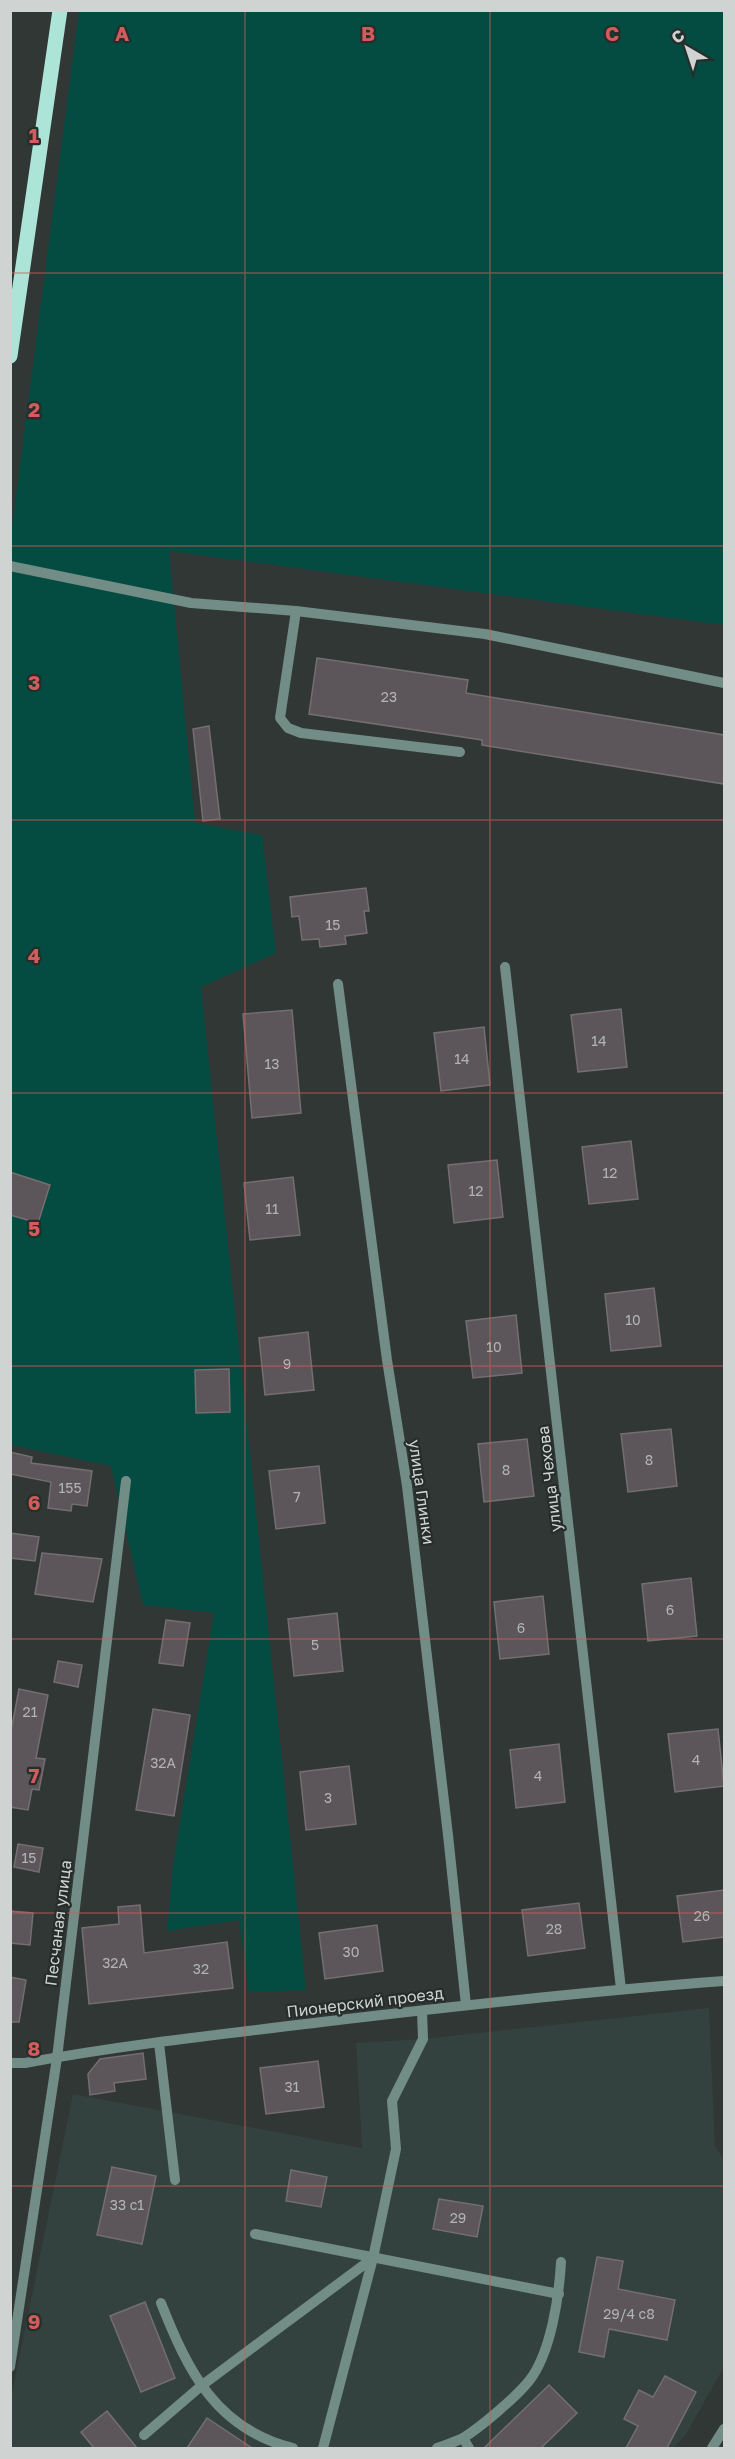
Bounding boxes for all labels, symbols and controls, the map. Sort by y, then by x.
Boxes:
north arrow [657,18,717,78]
text: A [115,21,129,45]
text: B [361,21,375,45]
text: C [605,21,619,45]
text: С [667,25,688,48]
text: 1 [29,123,39,147]
text: 2 [28,397,40,421]
text: 3 [28,670,40,694]
house number: 23 [381,688,397,705]
house number: 15 [326,916,340,933]
text: 4 [28,943,40,967]
house number: 14 [591,1032,607,1049]
house number: 14 [454,1050,470,1067]
house number: 13 [265,1055,279,1072]
house number: 12 [603,1164,617,1181]
house number: 12 [469,1182,483,1199]
house number: 11 [265,1200,279,1217]
text: 5 [28,1216,40,1240]
house number: 10 [625,1311,641,1328]
house number: 10 [486,1338,502,1355]
house number: 9 [283,1355,291,1372]
street label: улица Чехова [533,1425,565,1533]
street label: улица Глинки [405,1438,439,1546]
house number: 8 [645,1451,653,1468]
house number: 8 [502,1461,510,1478]
house number: 155 [58,1479,82,1496]
house number: 7 [293,1488,301,1505]
text: 6 [28,1490,40,1514]
house number: 6 [666,1601,674,1618]
house number: 6 [517,1619,525,1636]
house number: 5 [311,1636,319,1653]
house number: 21 [23,1703,38,1720]
house number: 4 [692,1751,700,1768]
house number: 32А [150,1754,176,1771]
text: 7 [29,1763,40,1787]
house number: 4 [534,1767,542,1784]
house number: 3 [324,1789,332,1806]
house number: 15 [22,1849,36,1866]
street label: Песчаная улица [40,1859,76,1987]
house number: 26 [694,1907,710,1924]
house number: 28 [546,1920,562,1937]
house number: 30 [343,1943,359,1960]
house number: 32А [102,1954,128,1971]
house number: 32 [193,1960,209,1977]
street label: Пионерский проезд [285,1982,445,2022]
text: 8 [28,2036,40,2060]
house number: 31 [285,2078,300,2095]
house number: 33 с1 [110,2196,144,2213]
house number: 29 [450,2209,466,2226]
house number: 29/4 с8 [603,2305,655,2322]
text: 9 [28,2309,40,2333]

